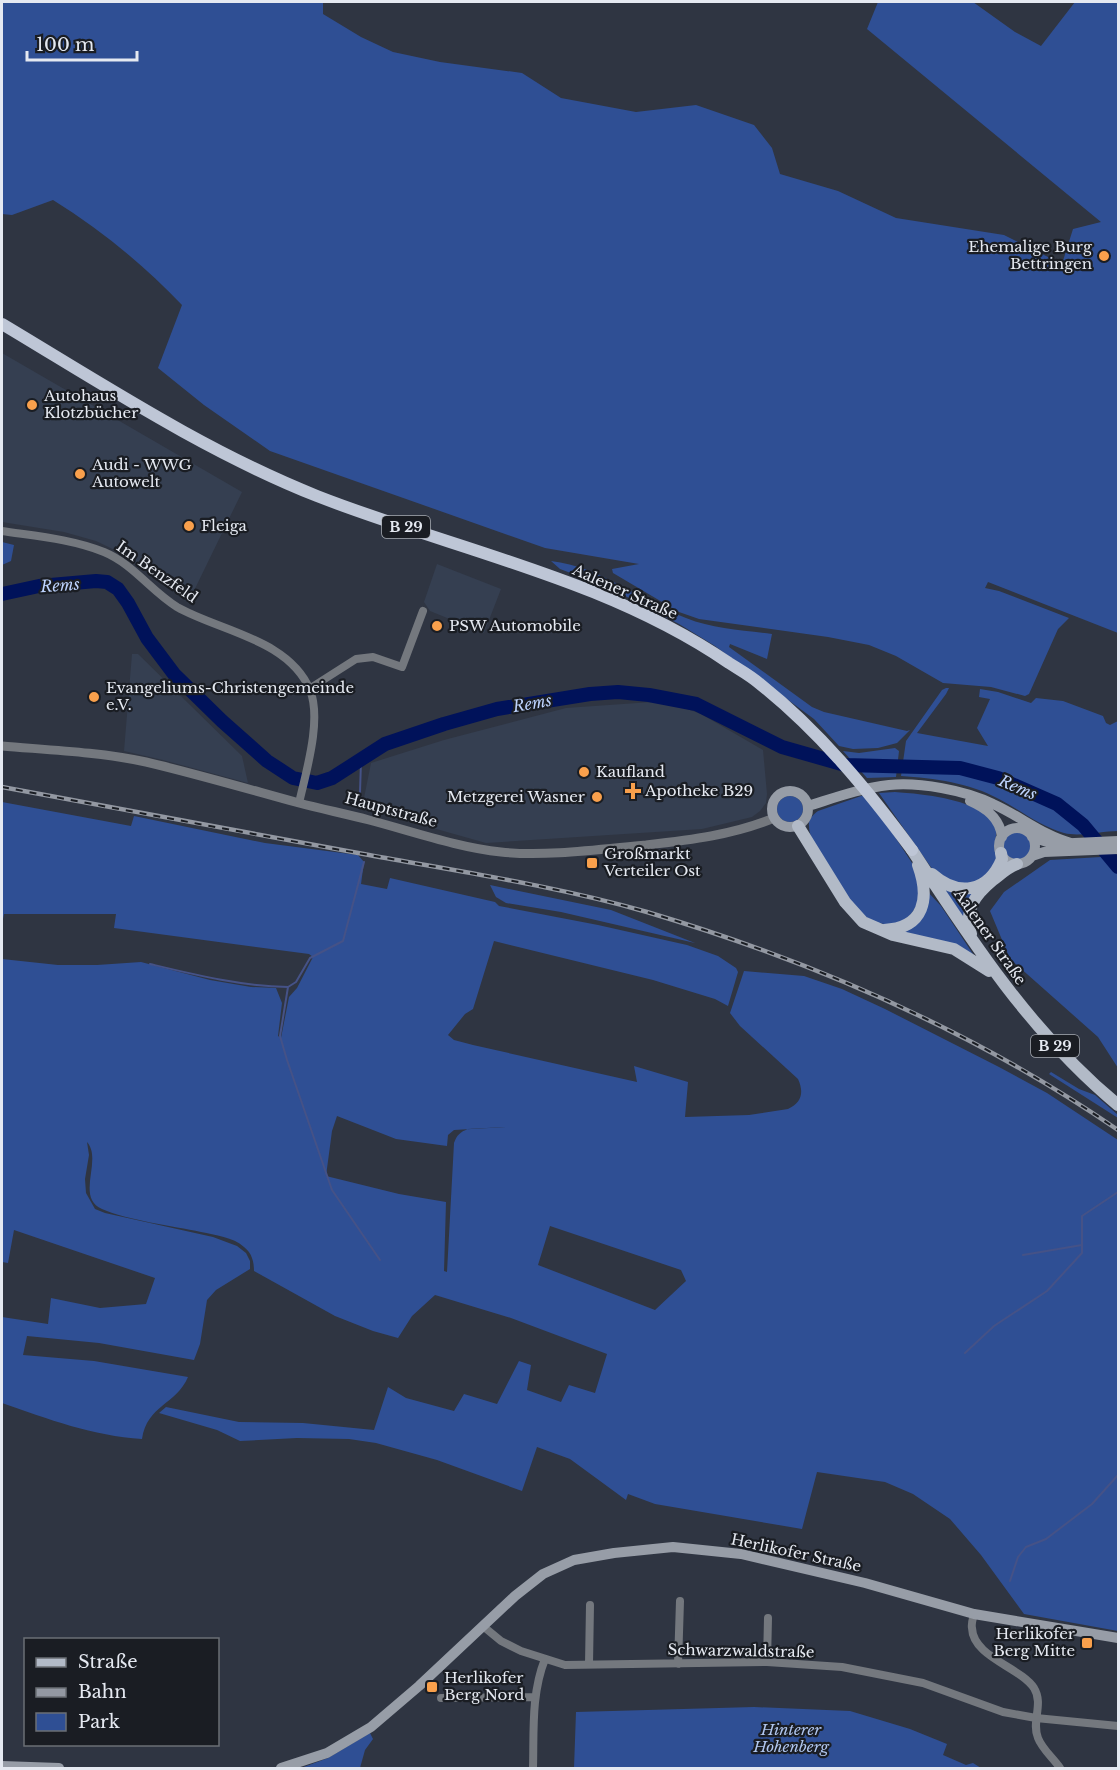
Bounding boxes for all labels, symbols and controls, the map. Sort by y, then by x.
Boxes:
scale bar [27,24,136,62]
text: 100 m [36,34,94,56]
place label: Ehemalige Burg Bettringen [968,237,1093,273]
marker: Ehemalige Burg Bettringen [1097,249,1111,263]
place label: Autohaus Klotzbücher [43,386,139,422]
marker: Autohaus Klotzbücher [25,398,39,412]
place label: Audi - WWG Autowelt [91,455,192,491]
marker: Audi - WWG Autowelt [73,467,87,481]
place label: Fleiga [201,516,248,535]
road number: B 29 [382,516,430,538]
marker: Fleiga [182,519,196,533]
street label: Im Benzfeld [113,537,202,607]
street label: Aalener Straße [569,559,681,623]
water label: Rems [39,574,80,596]
place label: PSW Automobile [449,616,581,635]
marker: PSW Automobile [430,619,444,633]
place label: Evangeliums-Christengemeinde e.V. [106,678,354,714]
marker: Evangeliums-Christengemeinde e.V. [87,690,101,704]
water label: Rems [510,690,553,716]
place label: Kaufland [596,762,665,781]
marker: Kaufland [577,765,591,779]
water label: Rems [995,770,1040,804]
place label: Apotheke B29 [644,781,753,800]
marker: Apotheke B29 [626,784,640,798]
place label: Metzgerei Wasner [447,787,586,806]
street label: Hauptstraße [343,788,439,831]
marker: Metzgerei Wasner [590,790,604,804]
place label: Großmarkt Verteiler Ost [603,844,701,880]
marker: Großmarkt Verteiler Ost [585,856,599,870]
street label: Aalener Straße [950,884,1031,988]
road number: B 29 [1031,1035,1079,1057]
street label: Herlikofer Straße [729,1529,863,1576]
place label: Herlikofer Berg Mitte [993,1624,1076,1660]
marker: Herlikofer Berg Mitte [1080,1636,1094,1650]
legend [24,1638,219,1746]
street label: Schwarzwaldstraße [667,1640,815,1661]
text: Straße [78,1651,138,1673]
place label: Herlikofer Berg Nord [444,1668,524,1704]
marker: Herlikofer Berg Nord [425,1680,439,1694]
text: Bahn [78,1681,127,1703]
text: Park [78,1711,120,1733]
park label: Hinterer Hohenberg [752,1720,830,1756]

